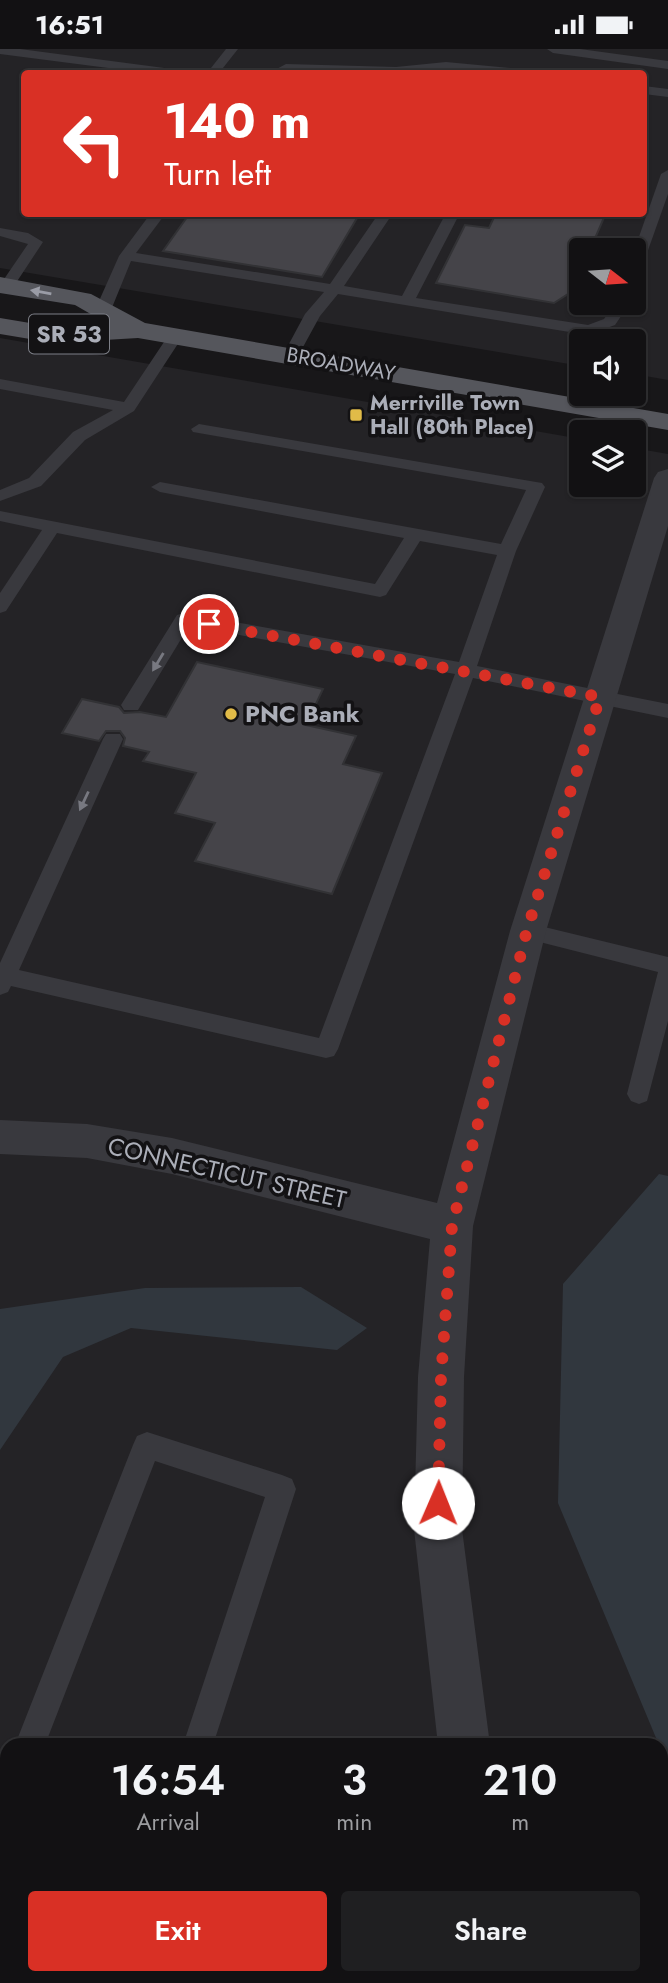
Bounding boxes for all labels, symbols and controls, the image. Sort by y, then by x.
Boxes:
text: 16:51 [35,6,104,44]
text: 140 m [164,86,310,156]
icon: left [49,98,140,189]
text: Turn left [164,151,271,197]
north arrow [569,238,646,315]
map controls [569,238,646,497]
one-way arrow [30,286,52,297]
road number: SR 53 [29,315,109,353]
button: sound [569,329,646,406]
street label: BROADWAY [284,340,398,388]
place label: Merriville Town Hall (80th Place) [370,388,534,442]
marker: Merriville Town Hall (80th Place) [348,407,364,423]
button: layers [569,420,646,497]
pin [179,594,239,654]
icon: arrive [190,605,228,643]
one-way arrow [151,653,164,672]
place label: PNC Bank [245,696,360,731]
marker: PNC Bank [223,706,239,722]
one-way arrow [78,791,90,811]
street label: CONNECTICUT STREET [104,1128,350,1217]
position arrow [401,1466,475,1540]
text: 16:54 [111,1750,225,1811]
text: 3 [342,1750,367,1811]
text: 210 [483,1750,557,1811]
text: Arrival [136,1805,200,1839]
text: min [336,1805,372,1839]
text: m [511,1805,529,1839]
button: Exit [28,1891,327,1971]
button: Share [341,1891,640,1971]

